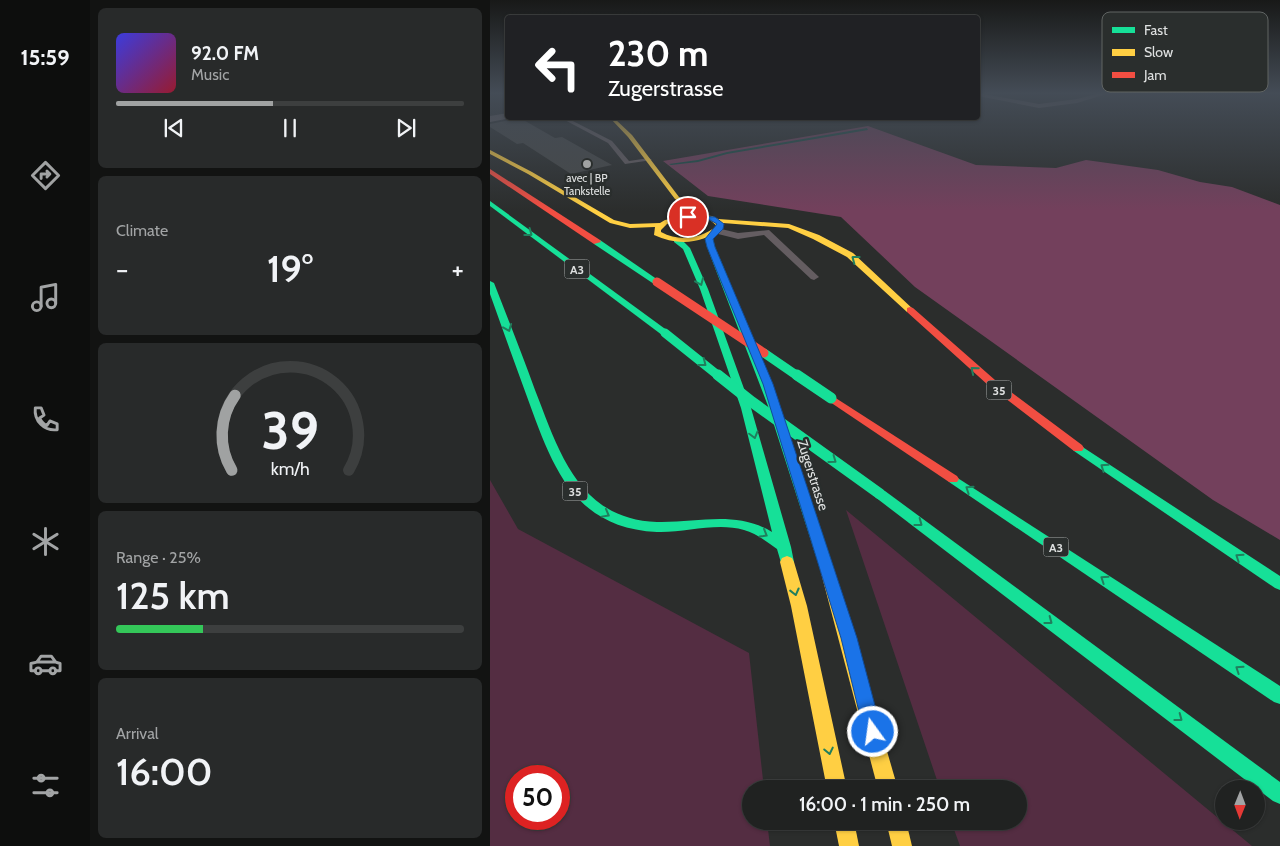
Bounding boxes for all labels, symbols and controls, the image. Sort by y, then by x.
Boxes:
legend [1102,12,1268,92]
text: Fast [1144,21,1168,39]
text: 230 m [608,32,708,75]
icon: left [525,35,590,100]
text: 92.0 FM [191,42,259,65]
text: Slow [1144,43,1173,61]
text: 15:59 [21,44,70,71]
text: Music [191,65,229,84]
text: Jam [1143,66,1166,84]
text: Zugerstrasse [608,75,723,102]
icon: previous [160,114,188,142]
icon: pause [276,114,304,142]
icon: next [392,114,420,142]
icon: directions [28,158,63,193]
marker: avec | BP Tankstelle [581,158,593,170]
place label: avec | BP Tankstelle [564,171,610,198]
pin [667,196,709,238]
icon: arrive [674,203,702,231]
text: Climate [116,221,168,240]
one-way arrow [523,227,532,235]
text: 19° [267,245,313,292]
text: − [116,252,128,286]
text: + [452,252,464,286]
one-way arrow [851,256,861,265]
road number: A3 [564,260,590,278]
one-way arrow [694,277,705,286]
icon: music [28,280,63,315]
one-way arrow [503,324,513,332]
one-way arrow [697,358,706,366]
one-way arrow [971,366,980,375]
road number: 35 [986,380,1012,400]
text: 39 [261,399,319,462]
icon: phone [28,402,63,437]
one-way arrow [748,431,758,439]
street label: Zugerstrasse [793,437,833,513]
one-way arrow [828,454,837,463]
text: km/h [270,458,310,479]
one-way arrow [1100,464,1110,473]
road number: 35 [562,482,588,501]
one-way arrow [965,486,974,495]
one-way arrow [601,508,610,518]
one-way arrow [913,517,923,526]
icon: climate [28,524,63,559]
one-way arrow [758,527,767,537]
road number: A3 [1044,538,1068,556]
text: Range · 25% [116,548,201,567]
one-way arrow [1236,554,1245,564]
text: 125 km [116,572,230,619]
one-way arrow [1100,576,1110,585]
one-way arrow [789,588,800,597]
one-way arrow [1043,615,1052,623]
icon: car [28,646,63,681]
one-way arrow [1236,666,1245,675]
position arrow [846,705,898,757]
one-way arrow [1173,712,1183,721]
text: Arrival [116,724,159,743]
one-way arrow [823,747,834,756]
text: 16:00 [116,748,213,795]
speed limit sign: 50 [505,765,570,830]
icon: filters [28,768,63,803]
north arrow [1215,780,1265,830]
map controls [1215,780,1265,830]
text: 16:00 · 1 min · 250 m [799,793,970,816]

